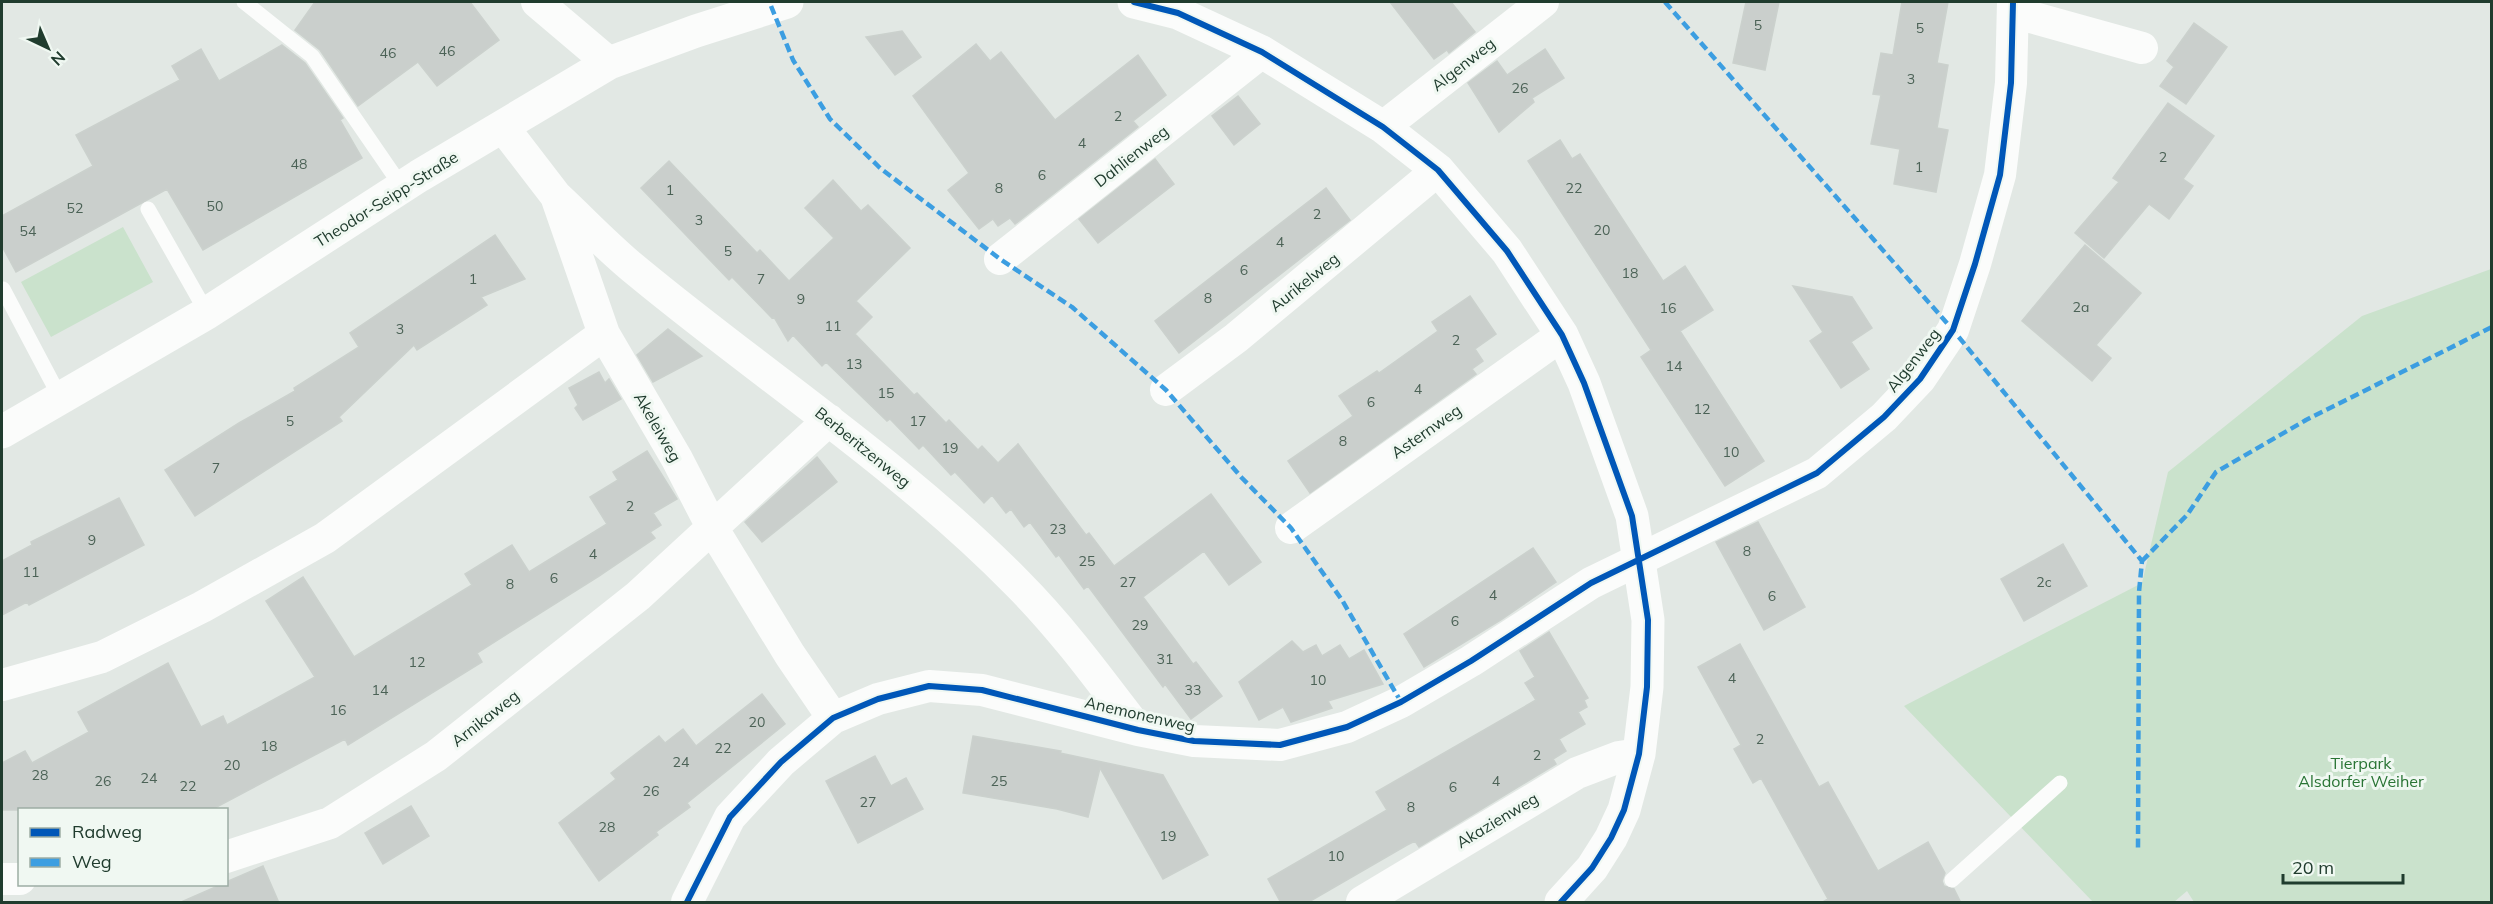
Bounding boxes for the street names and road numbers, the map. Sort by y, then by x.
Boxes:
street label: Algenweg [1427,33,1499,95]
street label: Dahlienweg [1090,121,1172,191]
street label: Theodor-Seipp-Straße [310,147,462,251]
street label: Aurikelweg [1265,248,1343,316]
street label: Algenweg [1882,324,1944,396]
street label: Akeleiweg [630,389,686,465]
street label: Asternweg [1387,400,1465,462]
street label: Berberitzenweg [811,402,915,492]
street label: Arnikaweg [447,685,523,751]
street label: Anemonenweg [1083,692,1197,736]
street label: Akazienweg [1453,788,1541,852]

